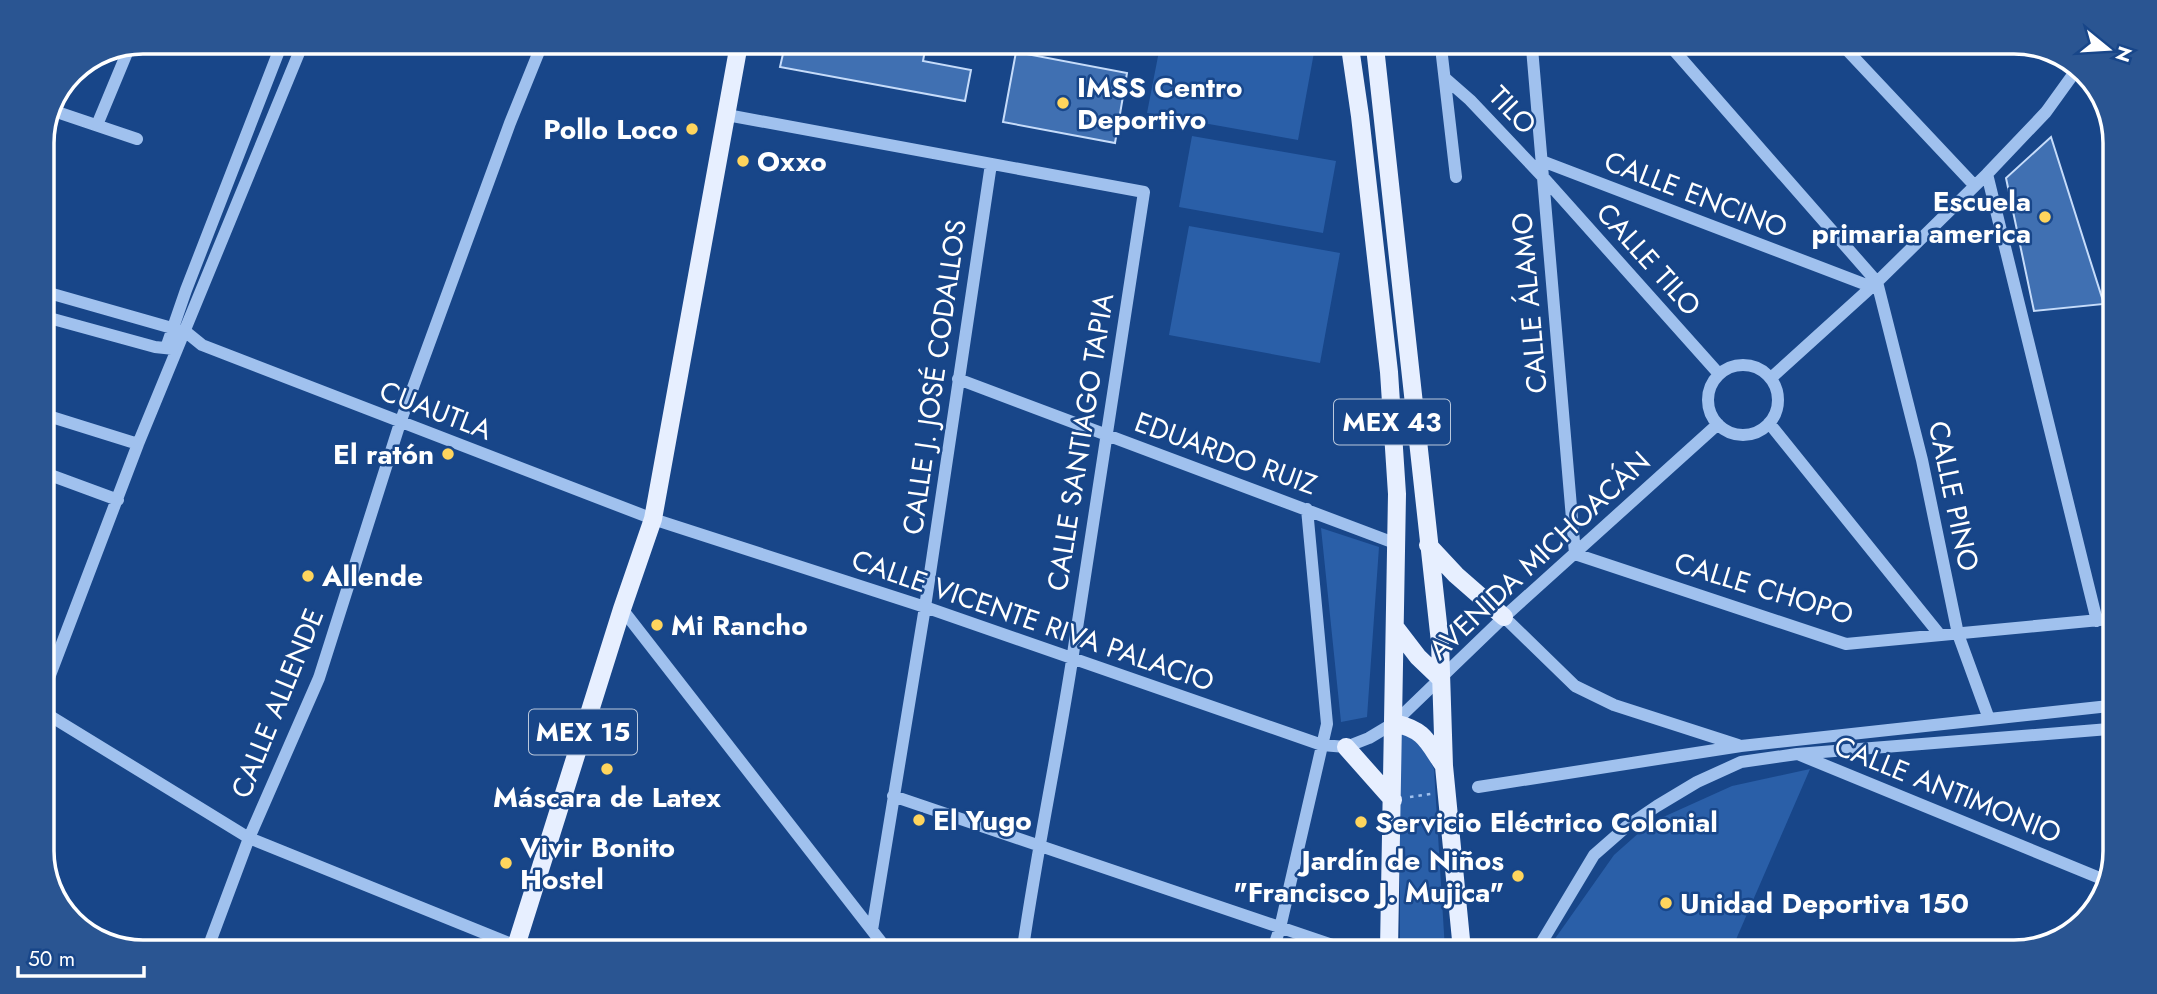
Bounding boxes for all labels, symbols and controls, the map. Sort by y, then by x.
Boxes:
north arrow [2073,14,2143,84]
text: N [2109,43,2139,65]
place label: IMSS Centro Deportivo [1077,67,1243,140]
street label: TILO [1479,77,1546,144]
marker: IMSS Centro Deportivo [1055,95,1071,111]
place label: Pollo Loco [543,109,678,150]
marker: Pollo Loco [684,121,700,137]
place label: Oxxo [757,141,827,182]
street label: CALLE ENCINO [1598,141,1793,248]
marker: Oxxo [735,153,751,169]
place label: Escuela primaria america [1811,181,2031,254]
street label: CALLE TILO [1587,194,1711,325]
marker: Escuela primaria america [2037,209,2053,225]
street label: CALLE ÁLAMO [1501,211,1558,395]
street label: CALLE J. JOSÉ CODALLOS [892,217,977,537]
street label: CALLE SANTIAGO TAPIA [1037,290,1124,594]
street label: CUAUTLA [374,370,499,451]
road number: MEX 43 [1334,400,1450,444]
street label: EDUARDO RUIZ [1129,402,1323,505]
street label: CALLE PINO [1918,417,1989,575]
place label: El ratón [333,434,434,475]
street label: AVENIDA MICHOACÁN [1419,442,1659,669]
marker: El ratón [440,446,456,462]
street label: CALLE VICENTE RIVA PALACIO [846,539,1220,702]
street label: CALLE CHOPO [1669,542,1858,635]
place label: Allende [321,556,423,597]
marker: Allende [300,568,316,584]
street label: CALLE ALLENDE [221,602,334,804]
place label: Mi Rancho [671,605,808,646]
marker: Mi Rancho [649,617,665,633]
road number: MEX 15 [529,710,637,754]
street label: CALLE ANTIMONIO [1828,725,2068,854]
marker: Máscara de Latex [599,761,615,777]
place label: Máscara de Latex [493,777,721,818]
place label: El Yugo [933,800,1032,841]
place label: Servicio Eléctrico Colonial [1375,802,1718,843]
marker: El Yugo [911,812,927,828]
marker: Servicio Eléctrico Colonial [1353,814,1369,830]
place label: Vivir Bonito Hostel [519,827,675,900]
place label: Jardín de Niños "Francisco J. Mujica" [1233,840,1504,913]
marker: Vivir Bonito Hostel [498,855,514,871]
marker: Jardín de Niños "Francisco J. Mujica" [1510,868,1526,884]
place label: Unidad Deportiva 150 [1680,883,1969,924]
marker: Unidad Deportiva 150 [1658,895,1674,911]
scale bar [18,934,144,978]
text: 50 m [28,944,75,974]

